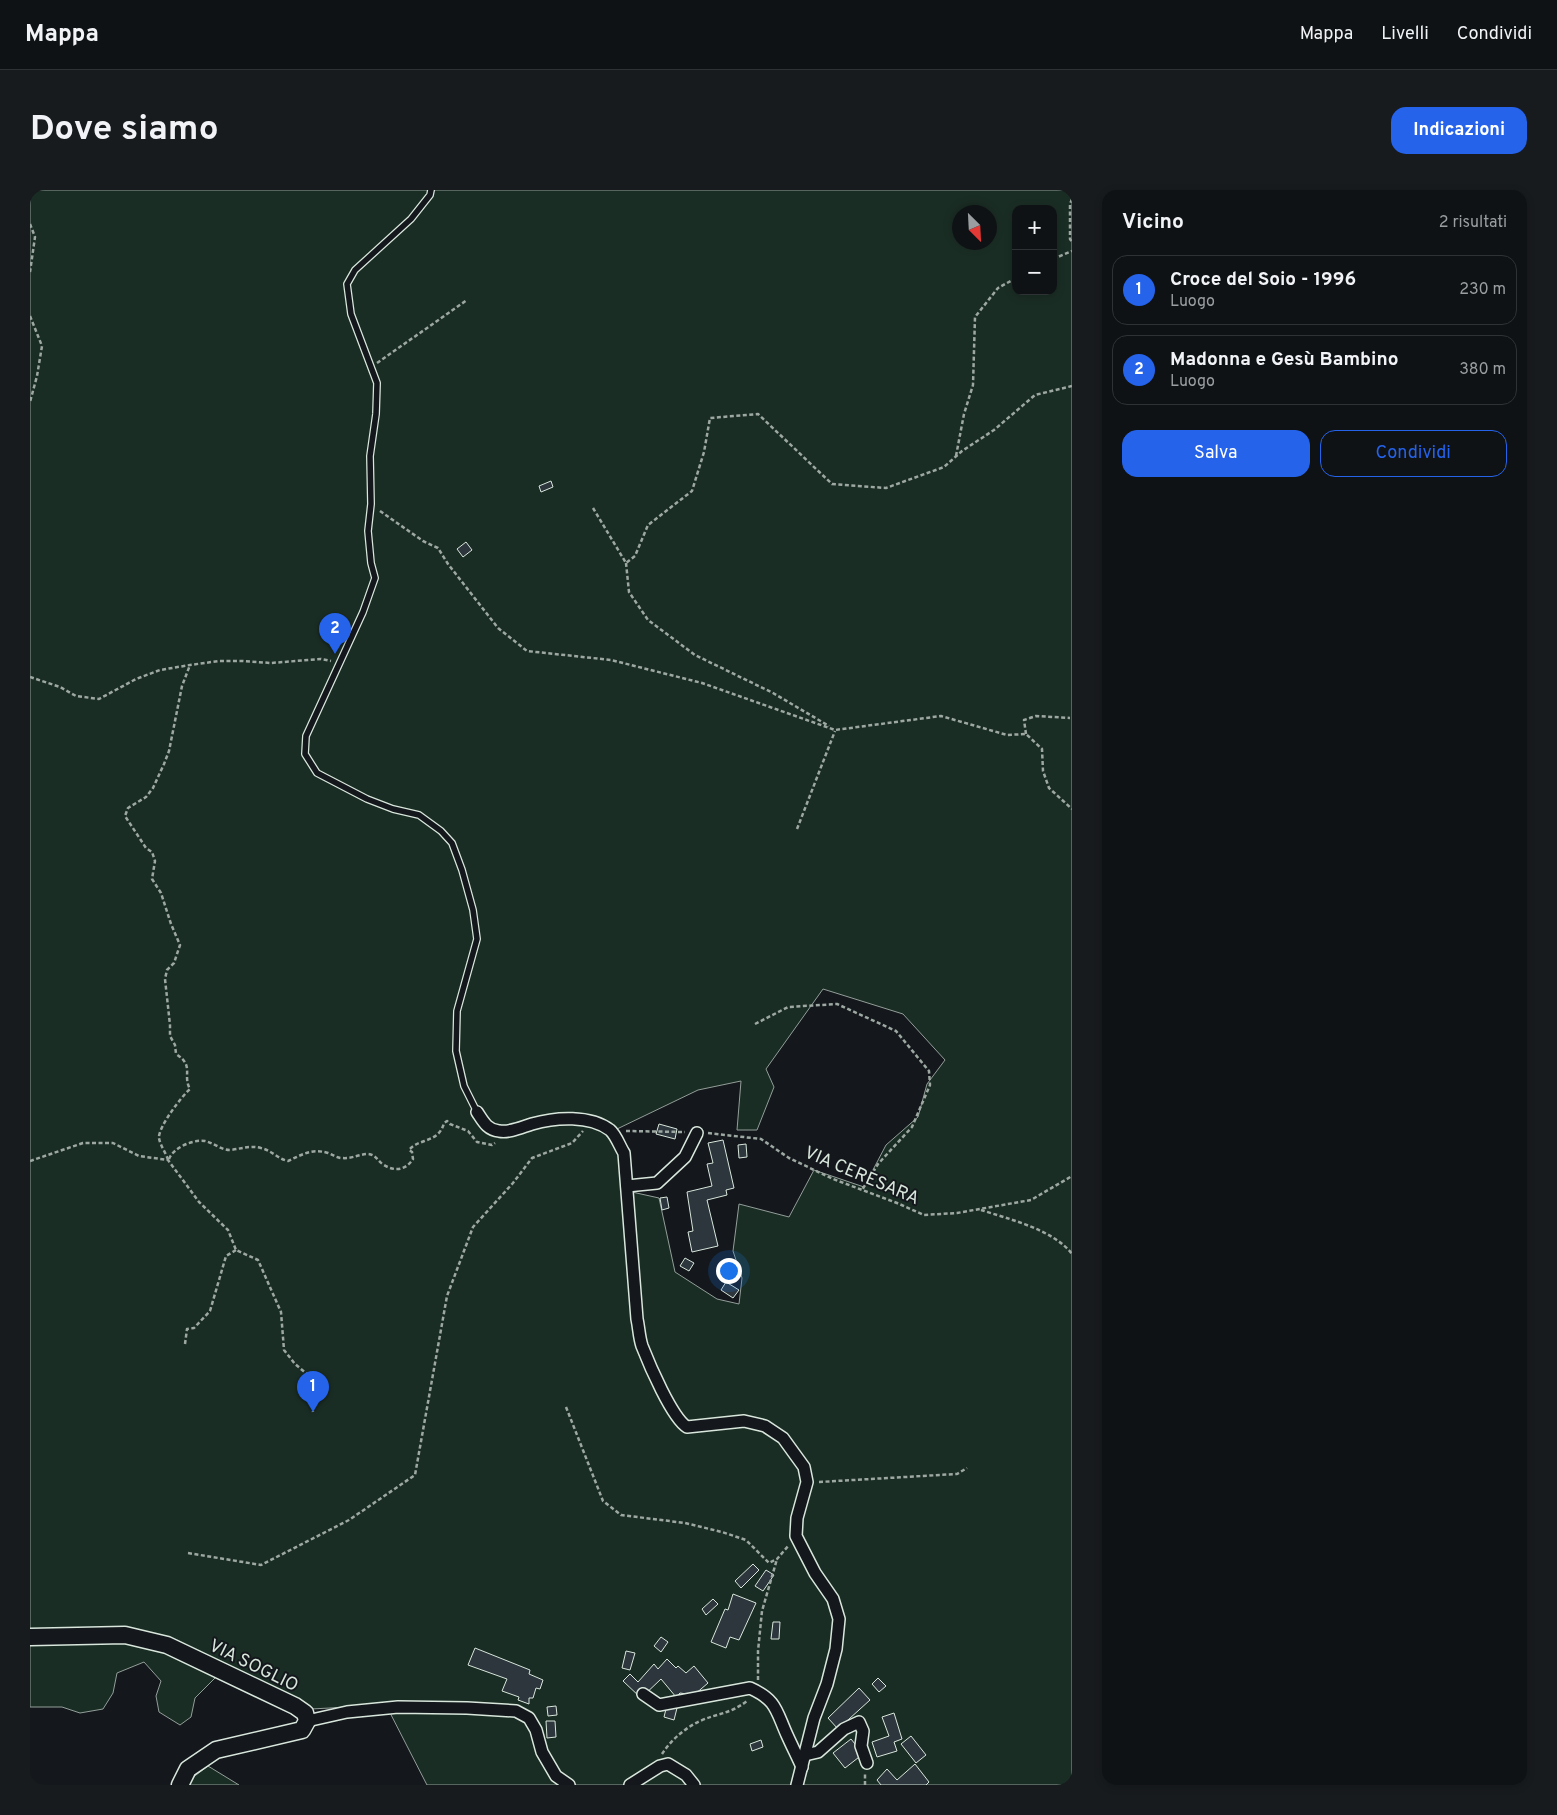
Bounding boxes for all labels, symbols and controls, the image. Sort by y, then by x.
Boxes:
text: Mappa [25,20,99,50]
text: Mappa [1300,23,1353,46]
text: Livelli [1381,23,1429,46]
text: Condividi [1457,23,1532,46]
button: Indicazioni [1391,107,1527,154]
text: Dove siamo [30,108,219,152]
north arrow [952,205,997,250]
map controls [1012,205,1057,295]
button: + [1012,205,1057,250]
text: Vicino [1122,209,1184,236]
text: 2 risultati [1439,213,1507,233]
button: − [1012,250,1057,295]
text: Croce del Soio - 1996 [1170,268,1356,292]
text: 1 [1136,280,1142,300]
text: 230 m [1459,280,1506,300]
text: Luogo [1170,292,1215,312]
text: Madonna e Gesù Bambino [1170,348,1398,372]
text: 2 [1134,360,1144,380]
text: 380 m [1459,360,1506,380]
text: Luogo [1170,372,1215,392]
button: Salva [1122,430,1310,477]
button: Condividi [1320,430,1507,477]
pin: 2 [319,613,351,654]
street label: VIA CERESARA [800,1142,922,1211]
your location [716,1258,742,1284]
pin: 1 [297,1371,329,1412]
street label: VIA SOGLIO [205,1635,302,1698]

